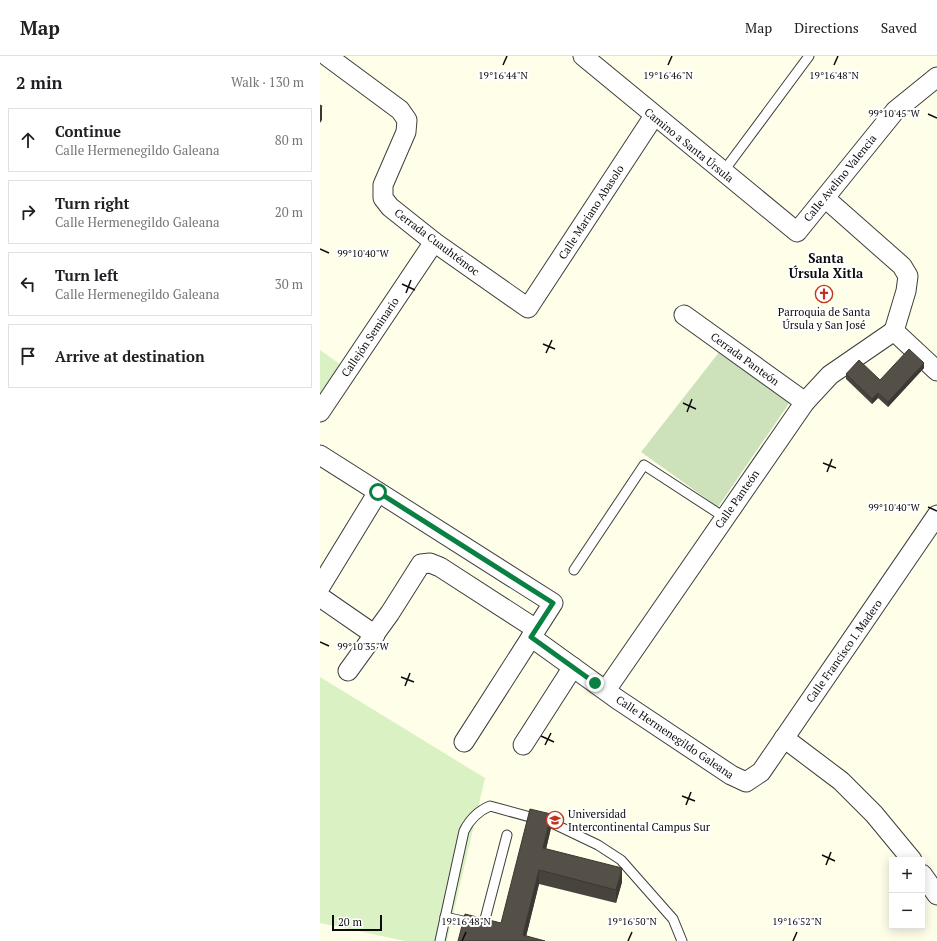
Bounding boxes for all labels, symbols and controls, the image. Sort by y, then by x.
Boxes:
text: Map [20,15,60,40]
text: Map [745,18,772,37]
text: Directions [794,18,859,37]
text: Saved [881,18,917,37]
text: 19°16'44"N [478,69,528,82]
text: 19°16'46"N [643,69,693,82]
text: 19°16'48"N [809,69,859,82]
text: 2 min [16,71,63,94]
text: Walk · 130 m [231,73,304,91]
street label: Camino a Santa Úrsula [642,105,737,186]
text: 99°10'45"W [868,107,920,120]
text: Continue [55,121,121,141]
icon: ahead [17,129,39,151]
text: 80 m [275,131,303,149]
street label: Calle Avelino Valencia [801,131,880,224]
text: Calle Hermenegildo Galeana [55,141,220,159]
street label: Calle Mariano Abasolo [555,162,627,262]
text: Turn right [55,193,130,213]
icon: right [17,201,39,223]
text: 20 m [275,203,303,221]
street label: Cerrada Cuauhtémoc [392,205,482,279]
text: Calle Hermenegildo Galeana [55,213,220,231]
text: 99°10'40"W [337,247,389,260]
district label: Santa Úrsula Xitla [789,249,864,282]
text: Turn left [55,265,119,285]
icon: left [17,273,39,295]
text: 30 m [275,275,303,293]
church icon: Parroquia de Santa Úrsula y San José [814,284,834,304]
text: Calle Hermenegildo Galeana [55,285,220,303]
street label: Callejón Seminario [338,294,402,380]
place label: Parroquia de Santa Úrsula y San José [778,305,871,332]
street label: Cerrada Panteón [708,329,782,389]
icon: arrive [17,345,39,367]
text: Arrive at destination [55,346,205,366]
street label: Calle Panteón [712,467,763,531]
route start [369,483,387,501]
text: 99°10'40"W [868,501,920,514]
street label: Calle Francisco I. Madero [803,597,885,705]
text: 99°10'35"W [337,640,389,653]
route end [586,674,604,692]
street label: Calle Hermenegildo Galeana [613,692,737,782]
place label: Universidad Intercontinental Campus Sur [568,807,711,834]
school or university icon: Universidad Intercontinental Campus Sur [545,810,565,830]
map controls [889,857,925,929]
button: + [889,857,925,893]
button: − [889,893,925,929]
scale bar [332,913,382,932]
text: 20 m [338,915,362,929]
text: 19°16'48"N [441,915,491,928]
text: 19°16'50"N [607,915,657,928]
text: 19°16'52"N [772,915,822,928]

